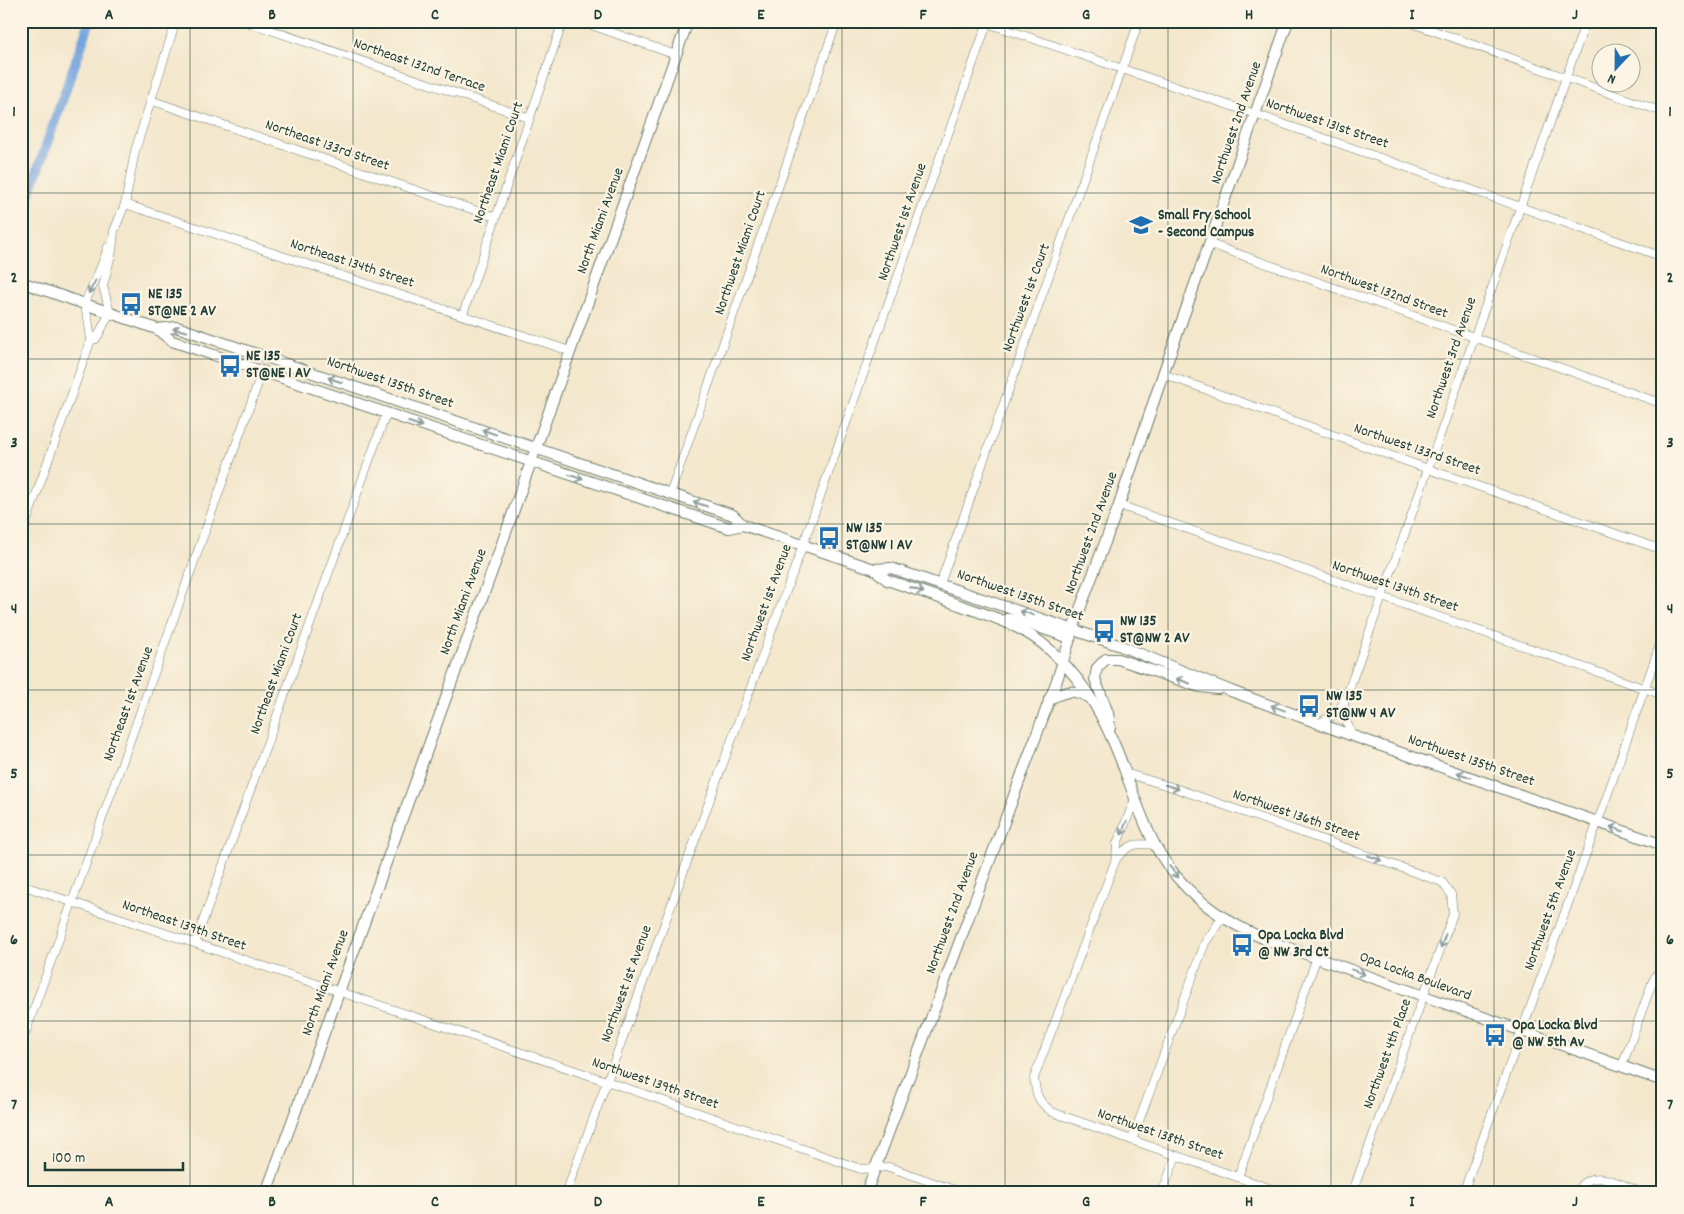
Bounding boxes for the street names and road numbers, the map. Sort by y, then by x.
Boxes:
street label: Northeast 132nd Terrace [350,33,488,99]
street label: Northwest 2nd Avenue [1206,58,1268,187]
street label: Northwest 131st Street [1263,93,1392,155]
street label: Northeast Miami Court [468,99,530,227]
street label: Northeast 133rd Street [262,114,393,178]
street label: Northwest 1st Avenue [873,160,934,284]
street label: North Miami Avenue [572,164,631,277]
street label: Northwest Miami Court [709,187,773,318]
street label: Northeast 134th Street [287,234,417,295]
street label: Northwest 1st Court [997,240,1057,355]
street label: Northwest 132nd Street [1317,259,1451,325]
street label: Northwest 3rd Avenue [1421,294,1483,422]
street label: Northwest 135th Street [324,351,457,415]
street label: Northwest 133rd Street [1351,418,1484,482]
street label: Northwest 2nd Avenue [1060,468,1124,597]
street label: Northwest 1st Avenue [736,541,799,665]
street label: North Miami Avenue [435,545,494,658]
street label: Northwest 134th Street [1329,555,1461,619]
street label: Northwest 135th Street [954,564,1087,628]
street label: Northeast Miami Court [245,610,309,738]
street label: Northeast 1st Avenue [98,643,160,764]
street label: Northwest 135th Street [1405,729,1538,793]
street label: Northwest 136th Street [1229,784,1363,848]
street label: Northwest 5th Avenue [1519,846,1583,974]
street label: Northwest 2nd Avenue [921,848,985,977]
street label: Northeast 139th Street [119,894,250,958]
street label: Northwest 1st Avenue [596,922,659,1046]
street label: North Miami Avenue [297,926,356,1039]
street label: Opa Locka Boulevard [1356,947,1474,1007]
street label: Northwest 4th Place [1358,995,1418,1112]
street label: Northwest 139th Street [589,1052,722,1116]
street label: Northwest 138th Street [1094,1103,1226,1167]

